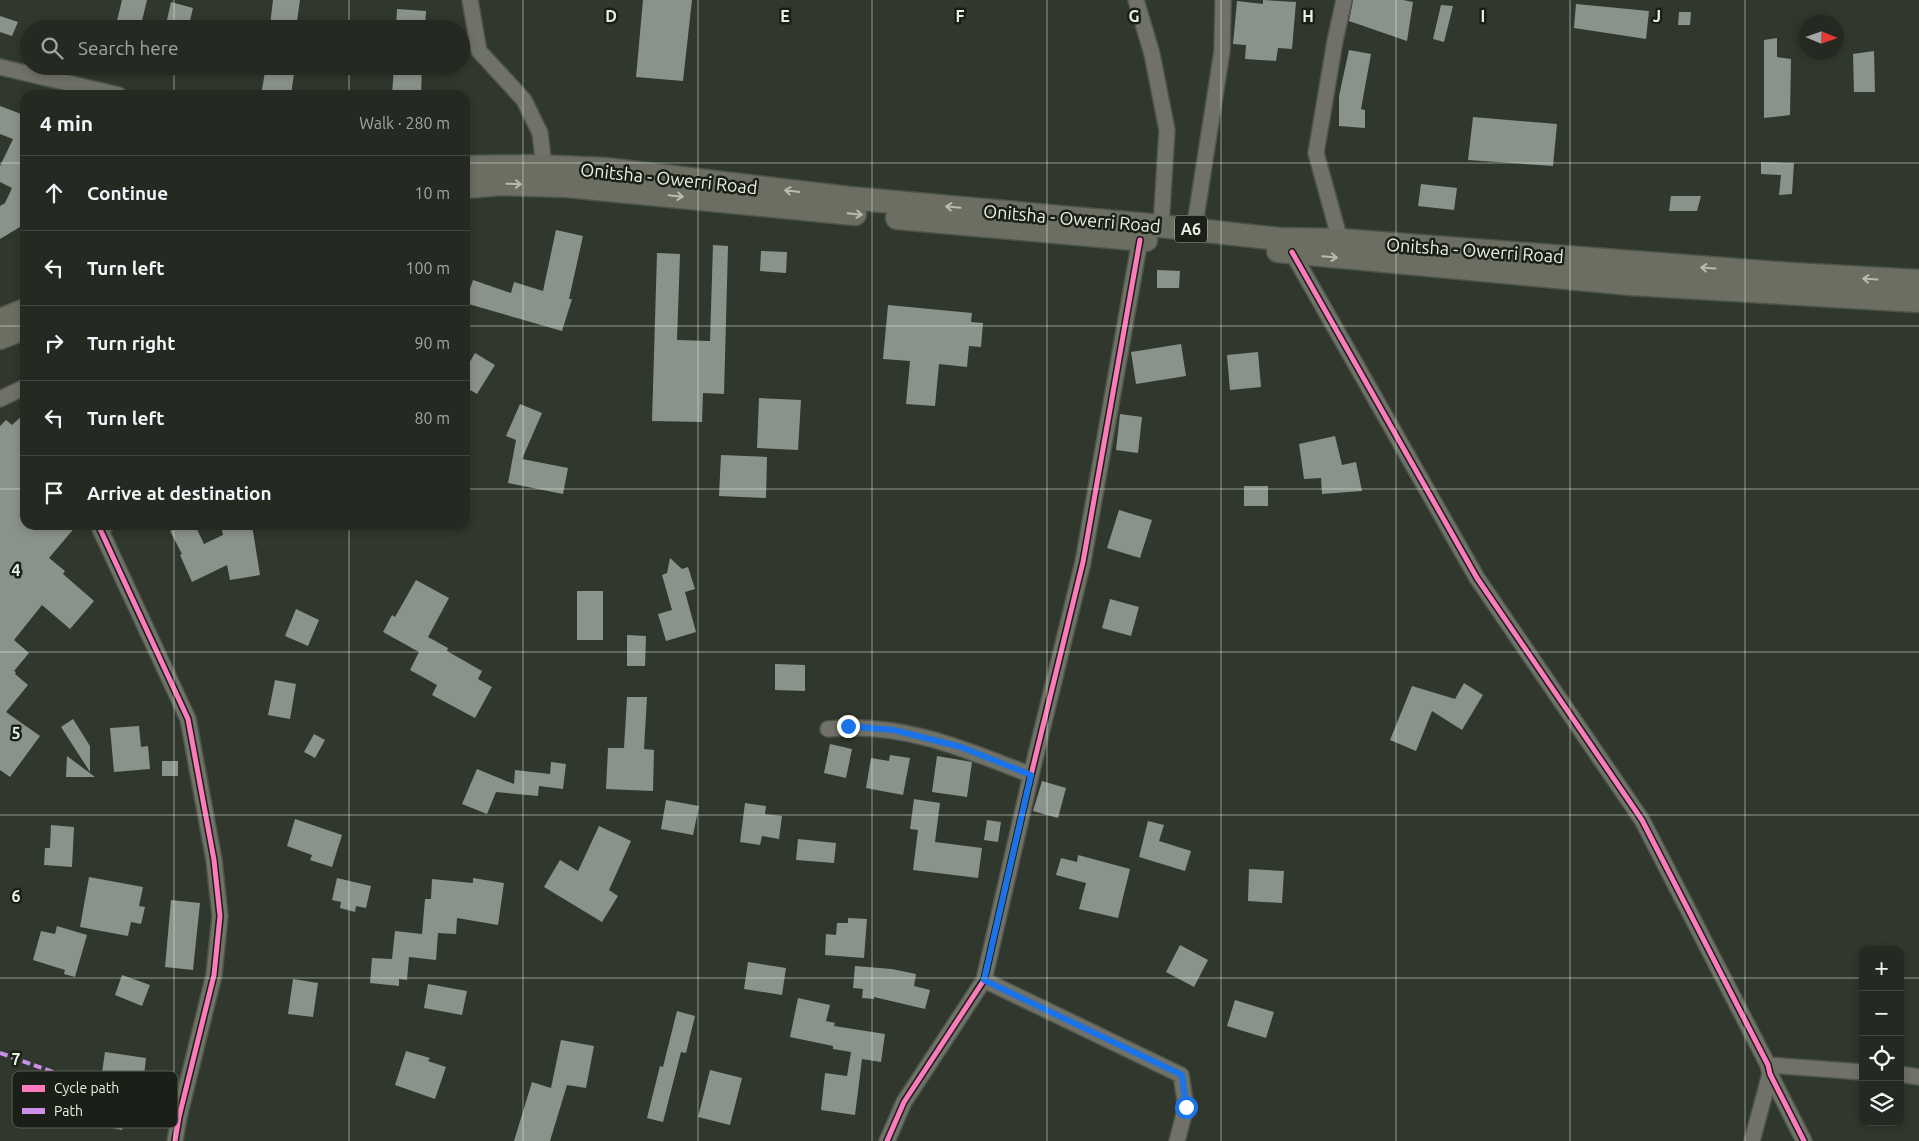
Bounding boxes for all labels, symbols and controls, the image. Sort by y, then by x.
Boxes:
text: D [605,7,617,25]
text: E [780,7,790,25]
text: F [956,7,965,25]
text: G [1128,7,1140,25]
text: H [1302,7,1314,25]
text: I [1481,7,1485,25]
text: J [1653,7,1661,25]
north arrow [1799,15,1844,60]
search box [20,20,470,75]
icon: search [38,34,66,62]
text: Search here [78,37,178,59]
text: 4 min [40,111,93,135]
text: Walk · 280 m [359,114,450,132]
street label: Onitsha - Owerri Road [579,159,759,197]
icon: ahead [40,179,68,207]
one-way arrow [505,180,521,189]
text: Continue [87,182,168,204]
text: 10 m [414,184,450,202]
one-way arrow [784,186,800,196]
one-way arrow [667,192,683,201]
street label: Onitsha - Owerri Road [982,200,1162,236]
one-way arrow [946,202,962,212]
one-way arrow [846,209,862,219]
road number: A6 [1175,215,1207,242]
street label: Onitsha - Owerri Road [1386,234,1564,266]
one-way arrow [1322,253,1338,262]
icon: left [40,254,68,282]
text: Turn left [87,257,165,279]
text: 100 m [405,259,450,277]
one-way arrow [1700,263,1716,272]
one-way arrow [1863,274,1879,283]
icon: right [40,329,68,357]
text: Turn right [87,332,175,354]
text: 90 m [414,334,450,352]
icon: left [40,404,68,432]
text: Turn left [87,407,165,429]
text: 80 m [414,409,450,427]
icon: arrive [40,479,68,507]
text: Arrive at destination [87,482,272,504]
text: 4 [11,561,21,579]
route end [837,715,860,738]
text: 5 [11,724,21,742]
text: 6 [11,887,21,905]
map controls [1859,946,1904,1126]
button: + [1859,946,1904,991]
button: − [1859,991,1904,1036]
button: locate [1859,1036,1904,1081]
text: 7 [11,1050,21,1068]
legend [12,1071,178,1128]
text: Cycle path [54,1080,119,1096]
button: layers [1859,1081,1904,1126]
route start [1175,1096,1198,1119]
text: Path [54,1103,83,1119]

